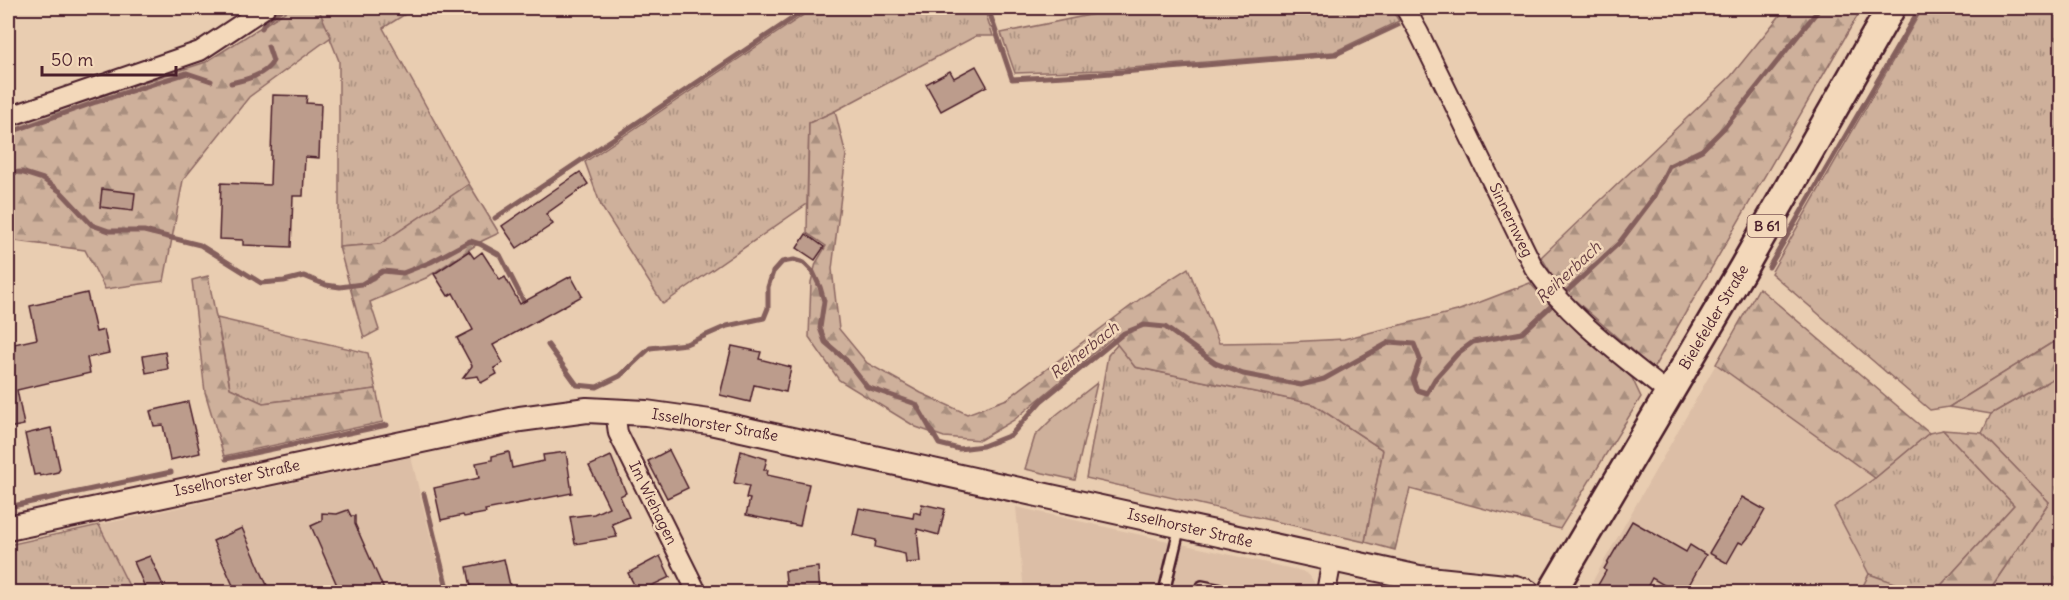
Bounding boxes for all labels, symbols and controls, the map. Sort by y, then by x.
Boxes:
scale bar [42,39,176,77]
text: 50 m [51,48,93,71]
street label: Sinnernweg [1485,180,1538,260]
road number: B 61 [1748,215,1786,237]
water label: Reiherbach [1531,236,1605,307]
street label: Bielefelder Straße [1675,261,1752,373]
water label: Reiherbach [1046,317,1123,383]
street label: Isselhorster Straße [650,404,780,445]
street label: Isselhorster Straße [172,455,302,500]
street label: Im Wiehagen [625,458,682,548]
street label: Isselhorster Straße [1125,504,1255,551]

